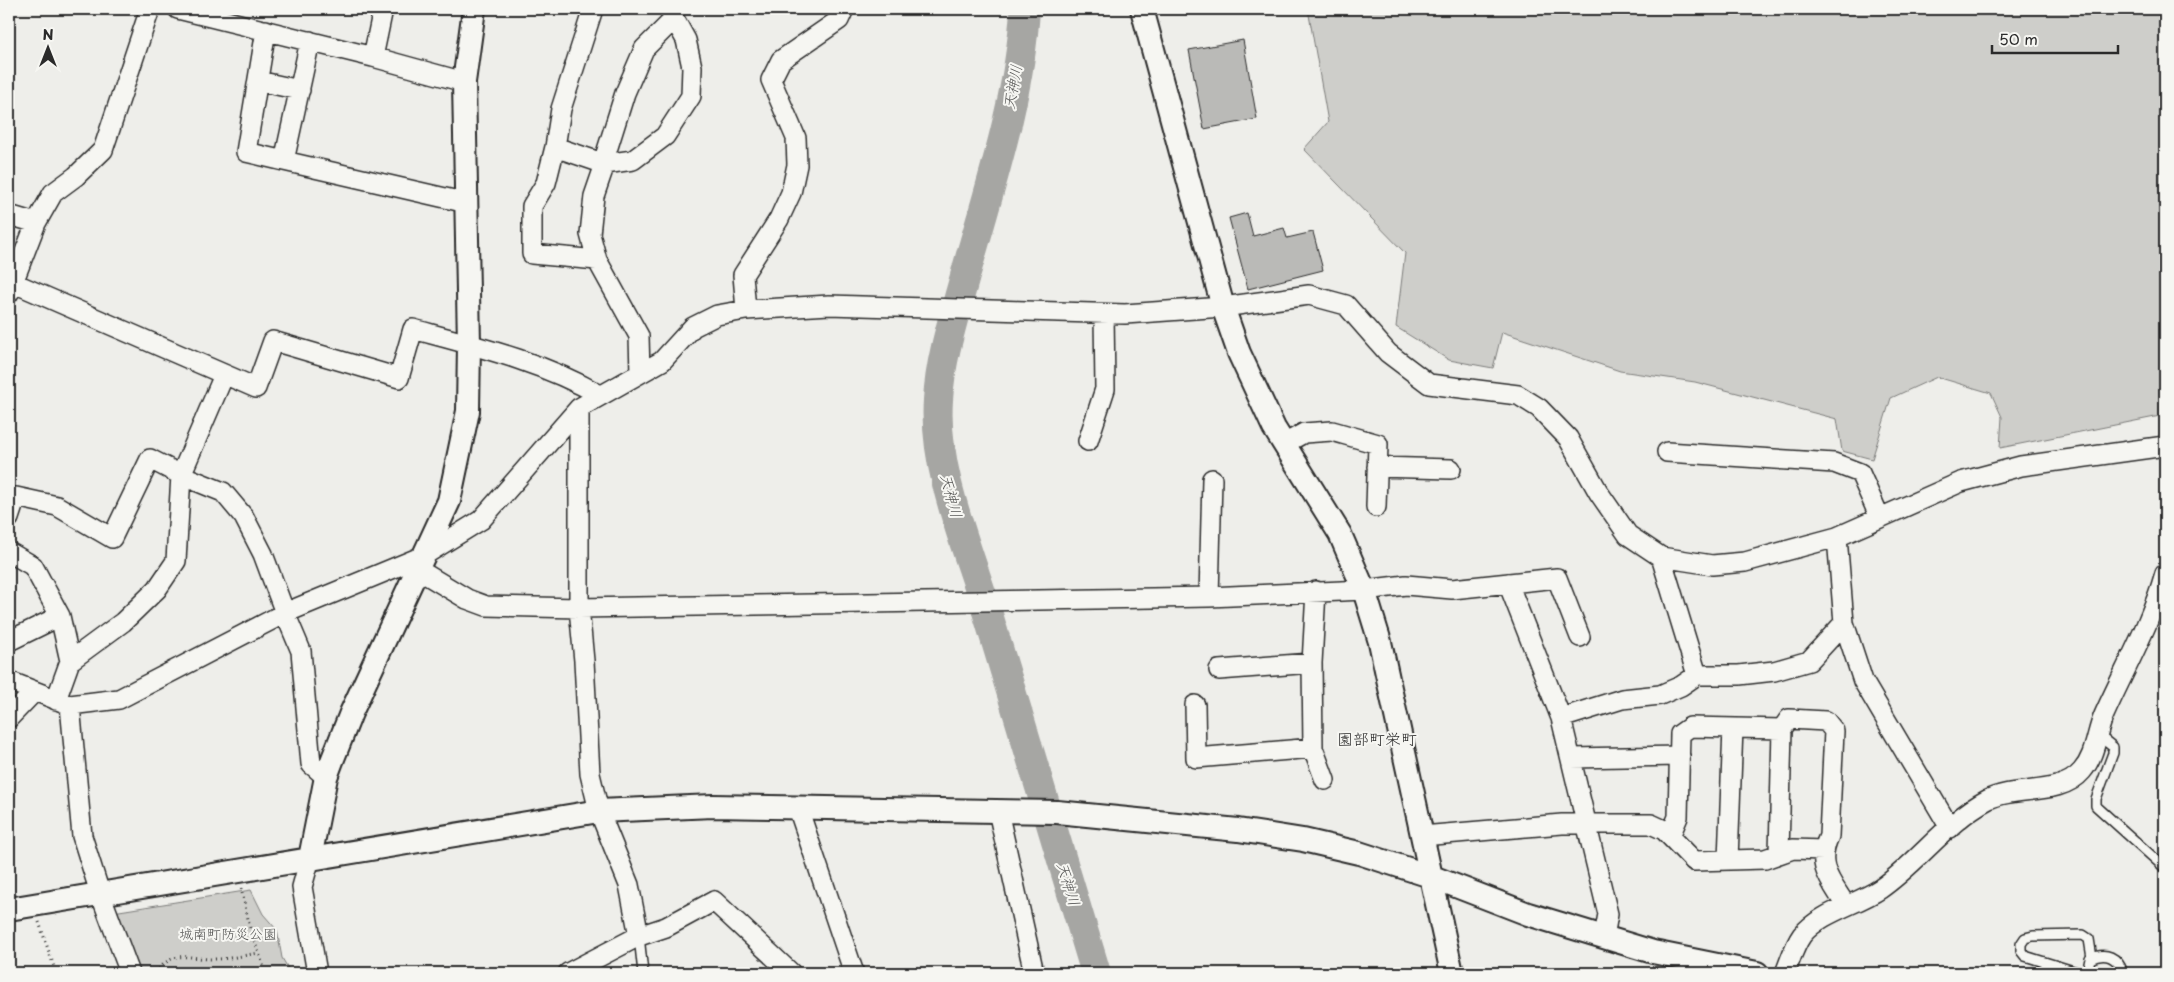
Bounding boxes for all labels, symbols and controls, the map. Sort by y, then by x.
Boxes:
north arrow [22,22,72,72]
scale bar [1992,22,2118,54]
text: N [42,24,54,45]
text: 50 m [1999,27,2038,50]
water label: 天神川 [996,63,1027,111]
water label: 天神川 [936,471,969,520]
district label: 園部町栄町 [1337,726,1417,750]
water label: 天神川 [1052,859,1087,908]
park label: 城南町防災公園 [179,923,277,944]

